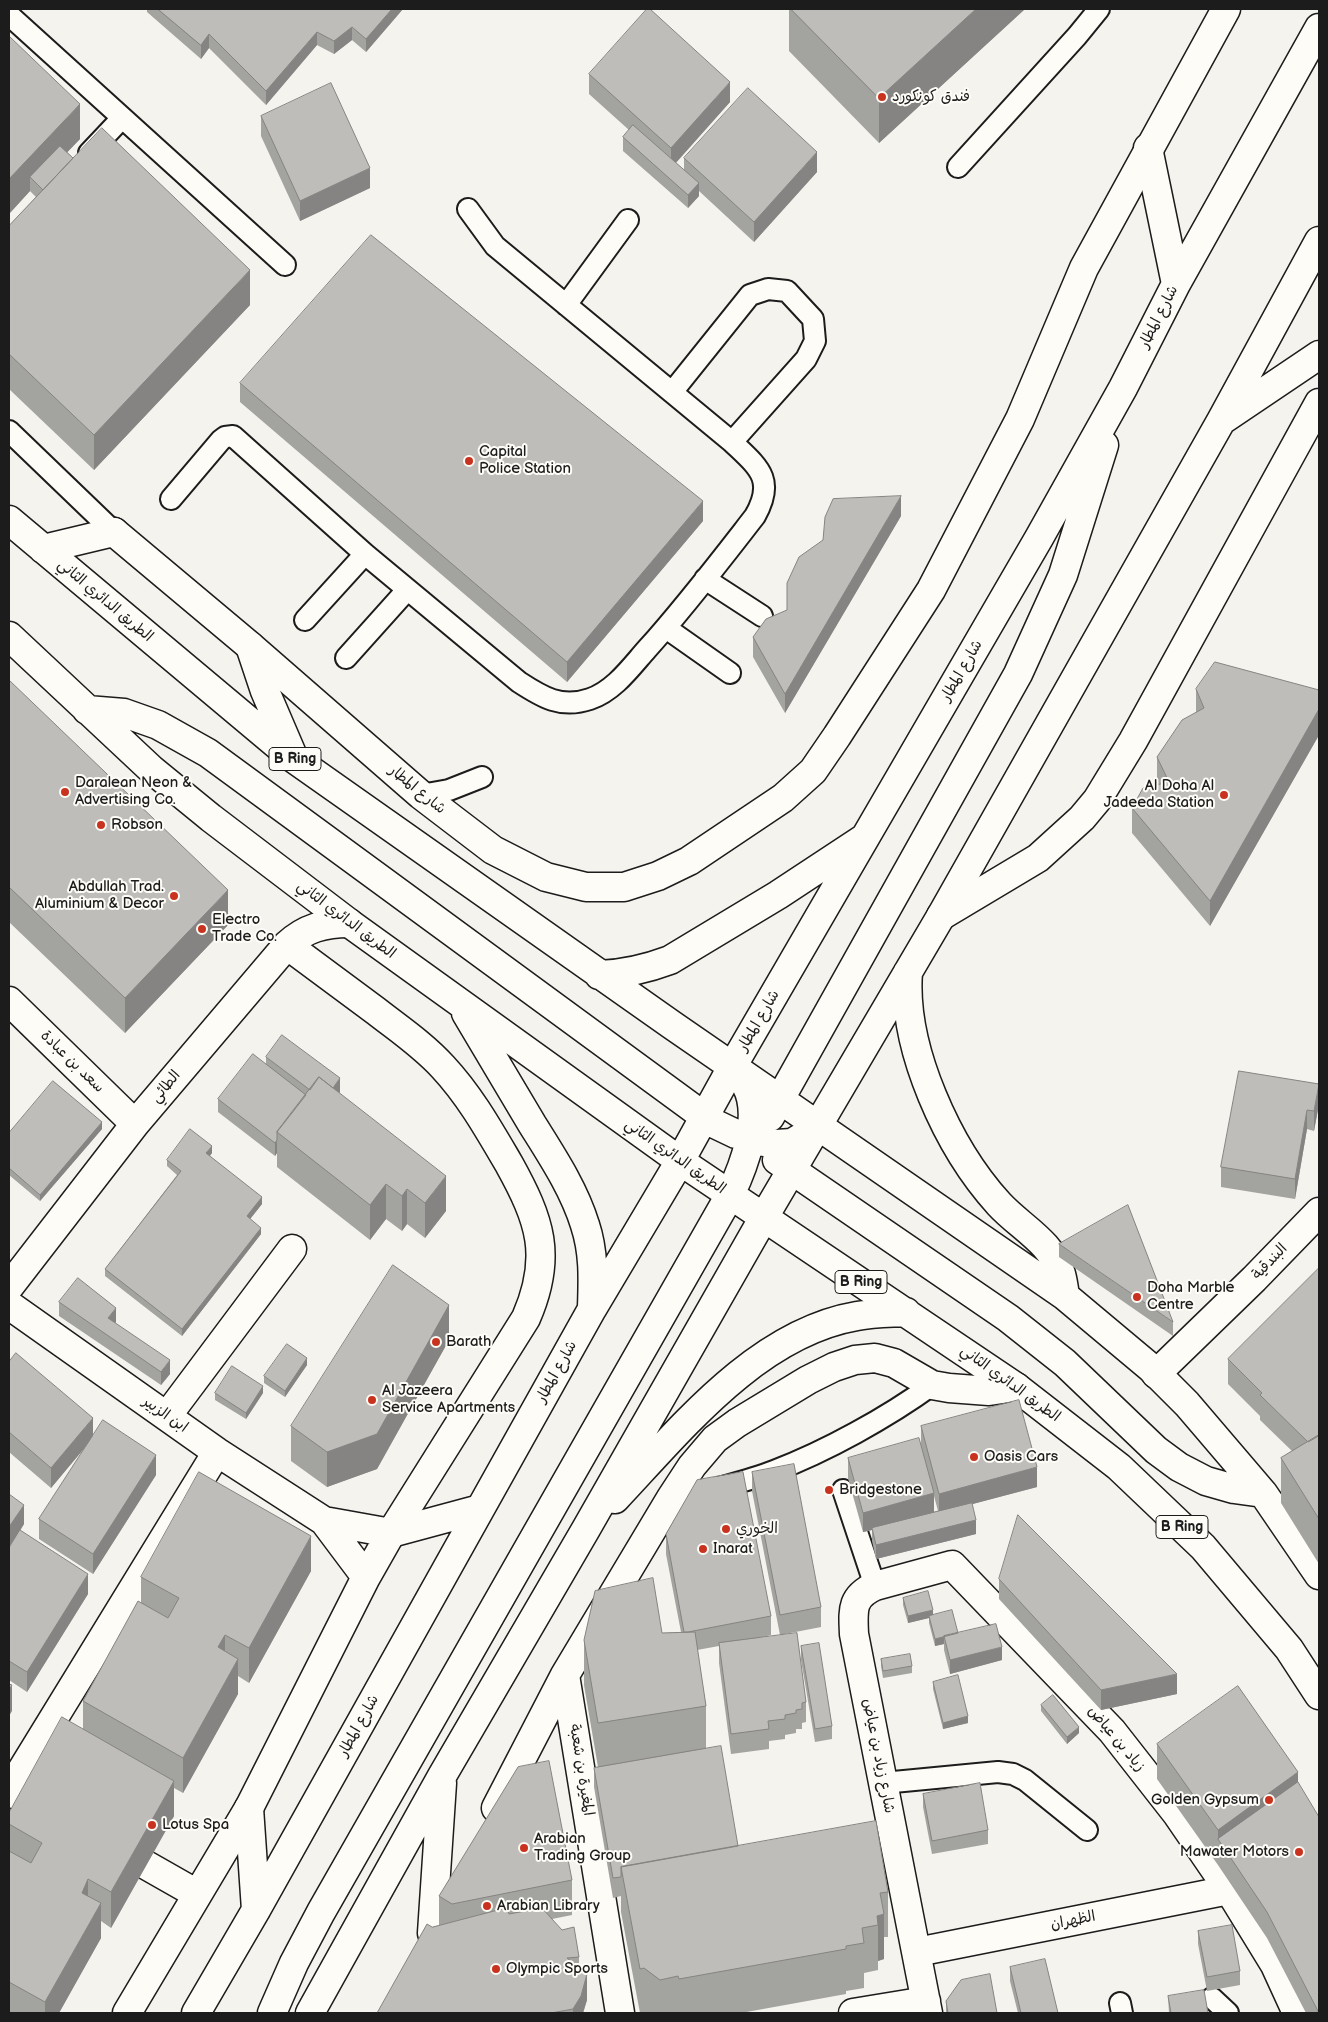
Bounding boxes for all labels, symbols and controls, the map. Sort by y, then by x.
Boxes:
place label: فندق كونكورد [892,88,970,106]
marker: فندق كونكورد [876,91,888,103]
street label: شارع المطار [1136,283,1182,351]
place label: Capital Police Station [479,443,571,478]
marker: Capital Police Station [463,455,475,467]
street label: الطريق الدائري الثاني [54,556,156,646]
street label: شارع المطار [937,637,987,705]
road number: B Ring [269,748,321,771]
street label: شارع المطار [385,762,449,818]
place label: Daralean Neon & Advertising Co. [75,774,192,809]
place label: Al Doha Al Jadeeda Station [1104,777,1214,812]
marker: Daralean Neon & Advertising Co. [59,786,71,798]
marker: Al Doha Al Jadeeda Station [1218,789,1230,801]
place label: Robson [111,816,163,834]
marker: Robson [95,819,107,831]
street label: الطريق الدائري الثاني [293,877,399,963]
place label: Abdullah Trad. Aluminium & Decor [35,878,164,913]
marker: Abdullah Trad. Aluminium & Decor [168,890,180,902]
place label: Electro Trade Co. [212,911,277,946]
marker: Electro Trade Co. [196,923,208,935]
street label: شارع المطار [734,987,784,1055]
street label: سعد بن عبادة [36,1027,108,1097]
street label: الطائي [147,1067,185,1107]
street label: الطريق الدائري الثاني [621,1115,729,1199]
street label: البندقية [1249,1240,1291,1284]
road number: B Ring [835,1270,887,1294]
place label: Doha Marble Centre [1147,1279,1235,1314]
marker: Doha Marble Centre [1131,1291,1143,1303]
place label: Barath [446,1333,491,1351]
marker: Barath [430,1336,442,1348]
street label: شارع المطار [533,1338,581,1406]
street label: الطريق الدائري الثاني [957,1342,1063,1426]
place label: Al Jazeera Service Apartments [382,1382,515,1417]
street label: ابن الزبير [139,1393,191,1437]
marker: Al Jazeera Service Apartments [366,1394,378,1406]
place label: Oasis Cars [984,1448,1058,1466]
marker: Oasis Cars [968,1451,980,1463]
place label: Bridgestone [839,1481,922,1499]
marker: Bridgestone [823,1484,835,1496]
road number: B Ring [1156,1515,1208,1538]
place label: الخوري [736,1520,778,1538]
marker: الخوري [720,1523,732,1535]
place label: Inarat [713,1540,753,1558]
marker: Inarat [697,1543,709,1555]
street label: شارع المطار [335,1692,383,1760]
street label: شارع زياد بن عياض [858,1697,898,1815]
street label: زياد بن عياض [1083,1703,1149,1775]
street label: المغيرة بن شعبة [565,1723,597,1817]
place label: Golden Gypsum [1151,1791,1259,1809]
marker: Golden Gypsum [1263,1794,1275,1806]
place label: Lotus Spa [162,1816,229,1834]
marker: Lotus Spa [146,1819,158,1831]
place label: Arabian Trading Group [534,1830,631,1865]
marker: Arabian Trading Group [518,1842,530,1854]
place label: Mawater Motors [1180,1843,1289,1861]
marker: Mawater Motors [1293,1846,1305,1858]
place label: Arabian Library [497,1897,600,1915]
marker: Arabian Library [481,1900,493,1912]
street label: الظهران [1049,1908,1097,1934]
place label: Olympic Sports [506,1960,608,1978]
marker: Olympic Sports [490,1963,502,1975]

